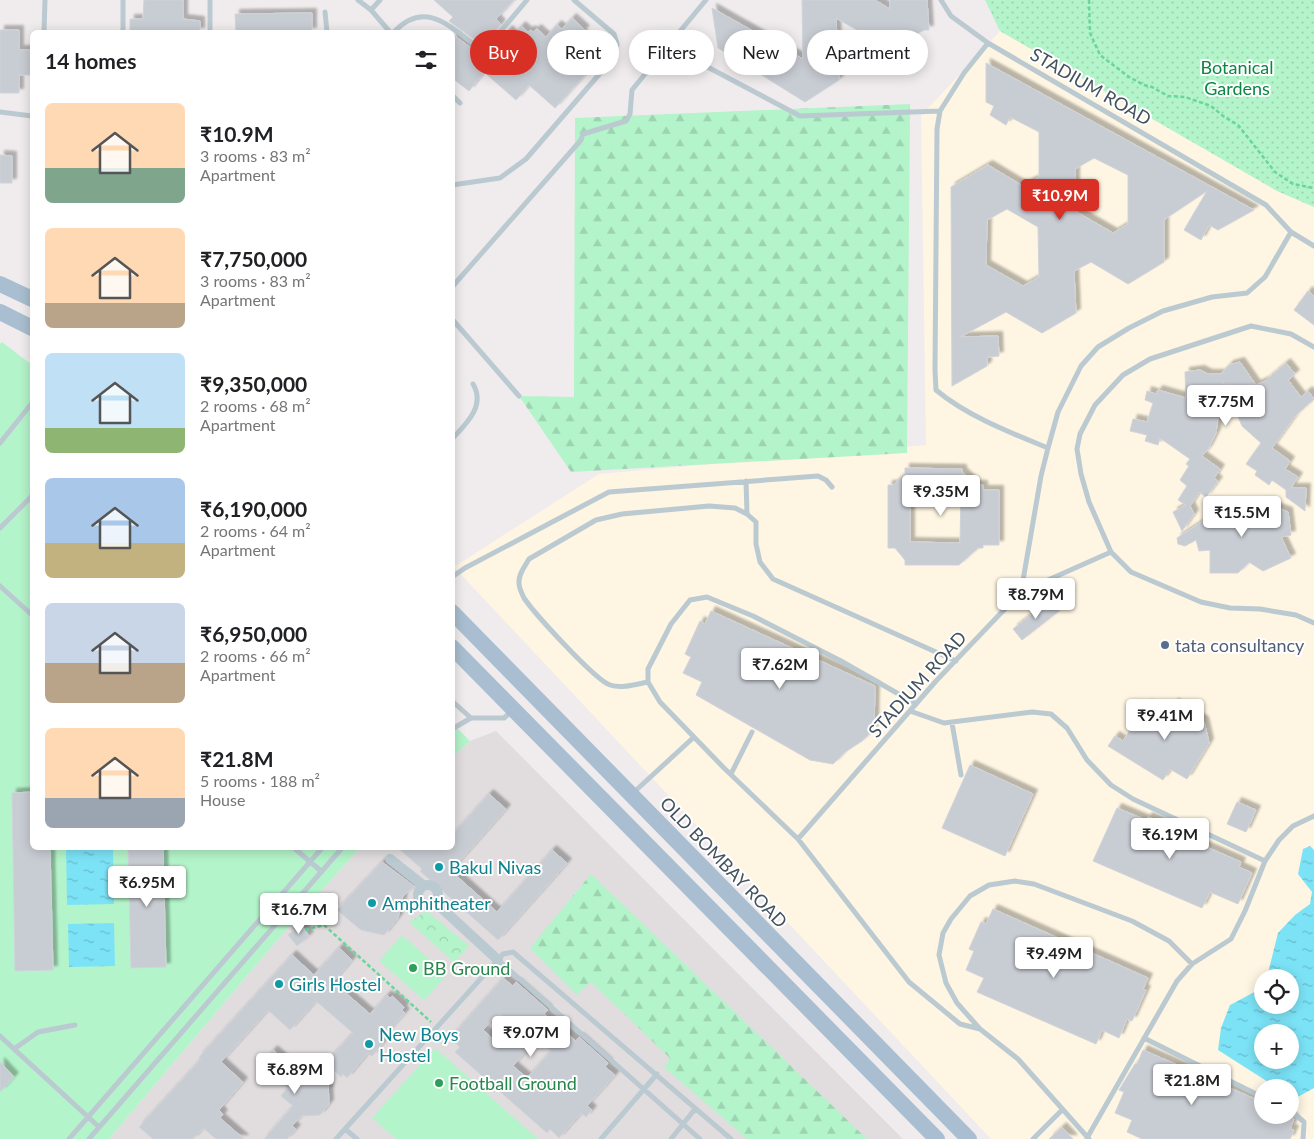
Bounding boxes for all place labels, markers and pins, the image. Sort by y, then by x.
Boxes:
pin: ₹10.9M [1019,178,1101,221]
pin: ₹7.75M [1185,384,1267,427]
pin: ₹9.35M [900,474,982,517]
pin: ₹15.5M [1201,496,1283,538]
pin: ₹8.79M [995,578,1077,620]
place label: tata consultancy [1175,634,1305,656]
marker: tata consultancy [1159,639,1171,651]
pin: ₹7.62M [739,648,821,690]
pin: ₹9.41M [1124,698,1206,741]
pin: ₹6.19M [1129,818,1211,860]
place label: Bakul Nivas [449,856,541,878]
marker: Bakul Nivas [433,861,445,873]
pin: ₹6.95M [106,866,188,908]
pin: ₹16.7M [258,892,340,935]
place label: Amphitheater [382,892,491,914]
marker: Amphitheater [366,897,378,909]
pin: ₹9.49M [1013,936,1095,979]
place label: BB Ground [423,957,510,979]
marker: BB Ground [407,962,419,974]
place label: Girls Hostel [289,973,381,995]
marker: Girls Hostel [273,978,285,990]
pin: ₹9.07M [490,1016,572,1058]
place label: New Boys Hostel [379,1023,459,1066]
marker: New Boys Hostel [363,1038,375,1050]
pin: ₹6.89M [254,1052,336,1095]
pin: ₹21.8M [1151,1064,1233,1106]
place label: Football Ground [449,1072,577,1094]
marker: Football Ground [433,1077,445,1089]

